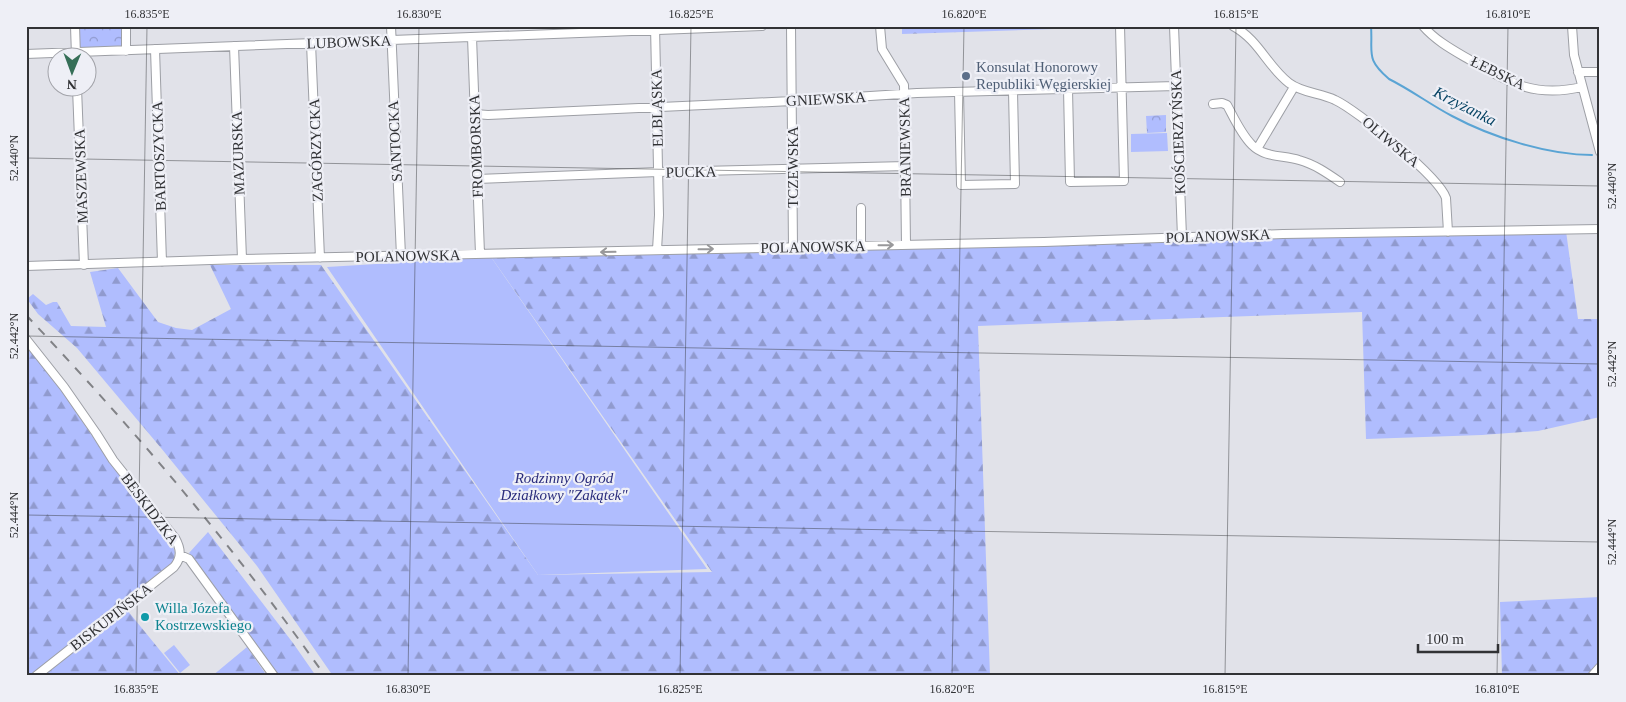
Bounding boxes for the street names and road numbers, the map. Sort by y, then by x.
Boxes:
street label: LUBOWSKA [306,33,392,51]
street label: ŁEBSKA [1468,53,1528,93]
street label: ELBLĄSKA [648,69,666,147]
street label: KOŚCIERZYŃSKA [1168,69,1188,195]
street label: GNIEWSKA [786,89,867,109]
street label: FROMBORSKA [466,94,486,198]
street label: BRANIEWSKA [896,97,914,197]
street label: ZAGÓRZYCKA [306,98,326,202]
street label: SANTOCKA [385,100,405,182]
street label: BARTOSZYCKA [149,101,169,211]
street label: MAZURSKA [229,110,247,195]
street label: OLIWSKA [1359,114,1423,170]
street label: TCZEWSKA [785,126,801,208]
street label: MASZEWSKA [71,128,91,224]
street label: PUCKA [665,164,717,180]
street label: POLANOWSKA [1165,226,1271,246]
street label: POLANOWSKA [760,238,866,256]
street label: POLANOWSKA [355,247,461,265]
street label: BESKIDZKA [118,470,182,548]
street label: BISKUPIŃSKA [67,580,155,654]

